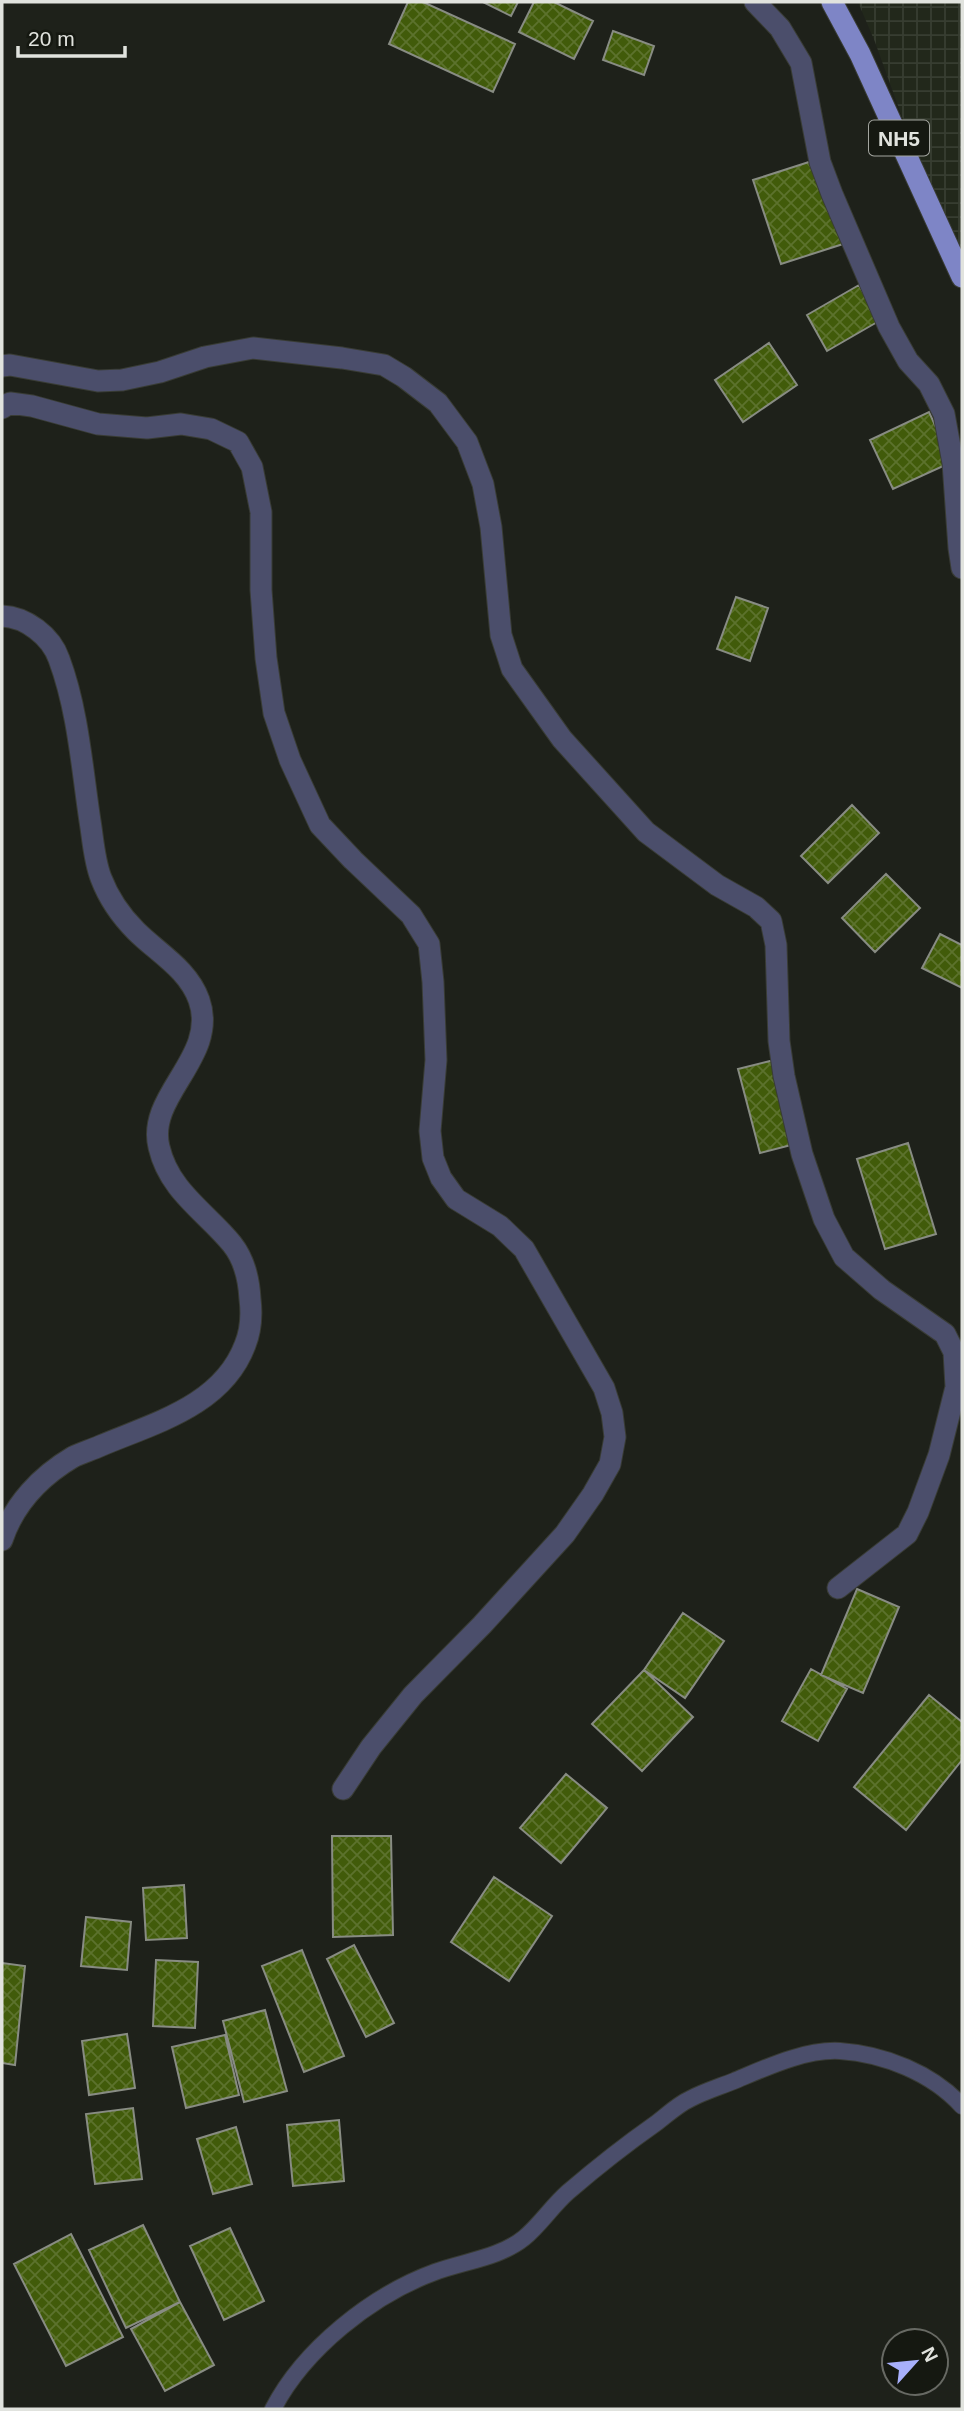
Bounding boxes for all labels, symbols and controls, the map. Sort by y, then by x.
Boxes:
scale bar [18,14,124,58]
text: 20 m [28,27,75,50]
road number: NH5 [869,120,929,156]
north arrow [880,2327,950,2397]
text: N [917,2344,942,2365]

